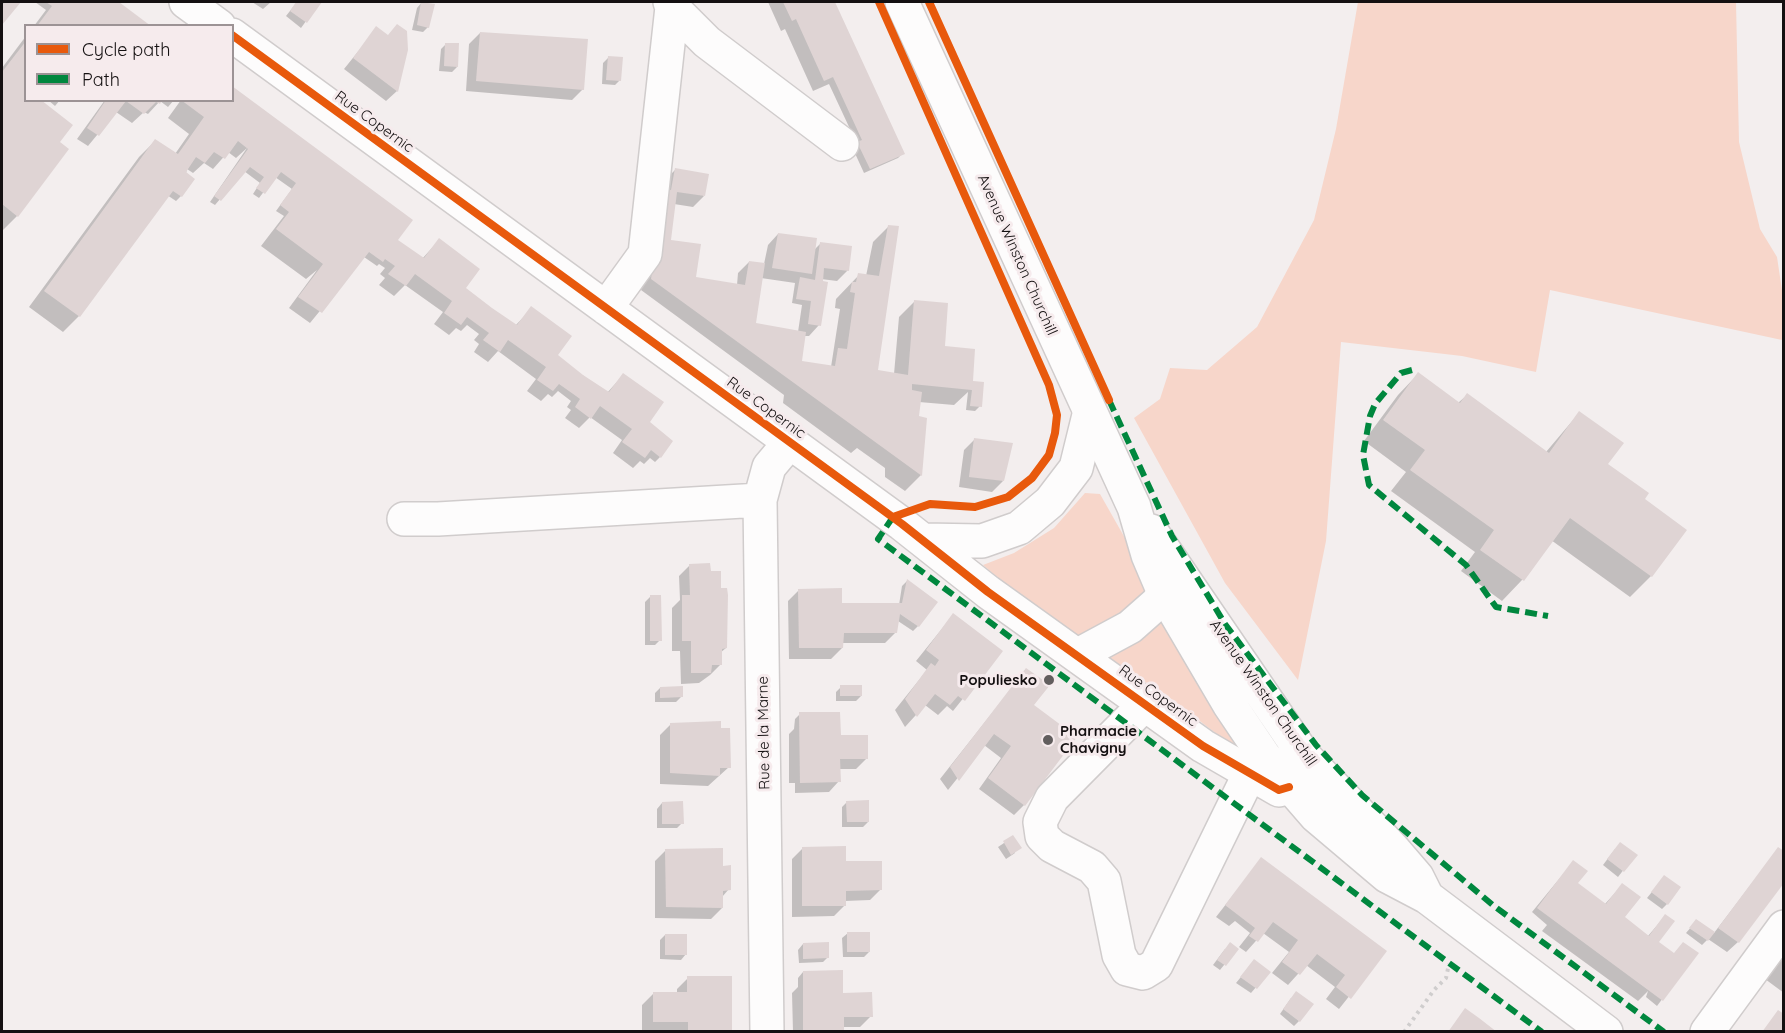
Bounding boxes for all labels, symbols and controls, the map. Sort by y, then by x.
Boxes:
legend [24,24,234,102]
text: Cycle path [82,38,170,61]
text: Path [82,68,120,91]
street label: Rue Copernic [331,87,417,157]
street label: Avenue Winston Churchill [973,172,1061,338]
street label: Rue Copernic [723,373,809,443]
street label: Avenue Winston Churchill [1206,616,1320,770]
street label: Rue Copernic [1115,661,1201,731]
place label: Populiesko [959,671,1037,689]
marker: Populiesko [1042,673,1056,687]
street label: Rue de la Marne [754,676,774,790]
place label: Pharmacie Chavigny [1060,722,1137,757]
marker: Pharmacie Chavigny [1041,733,1055,747]

